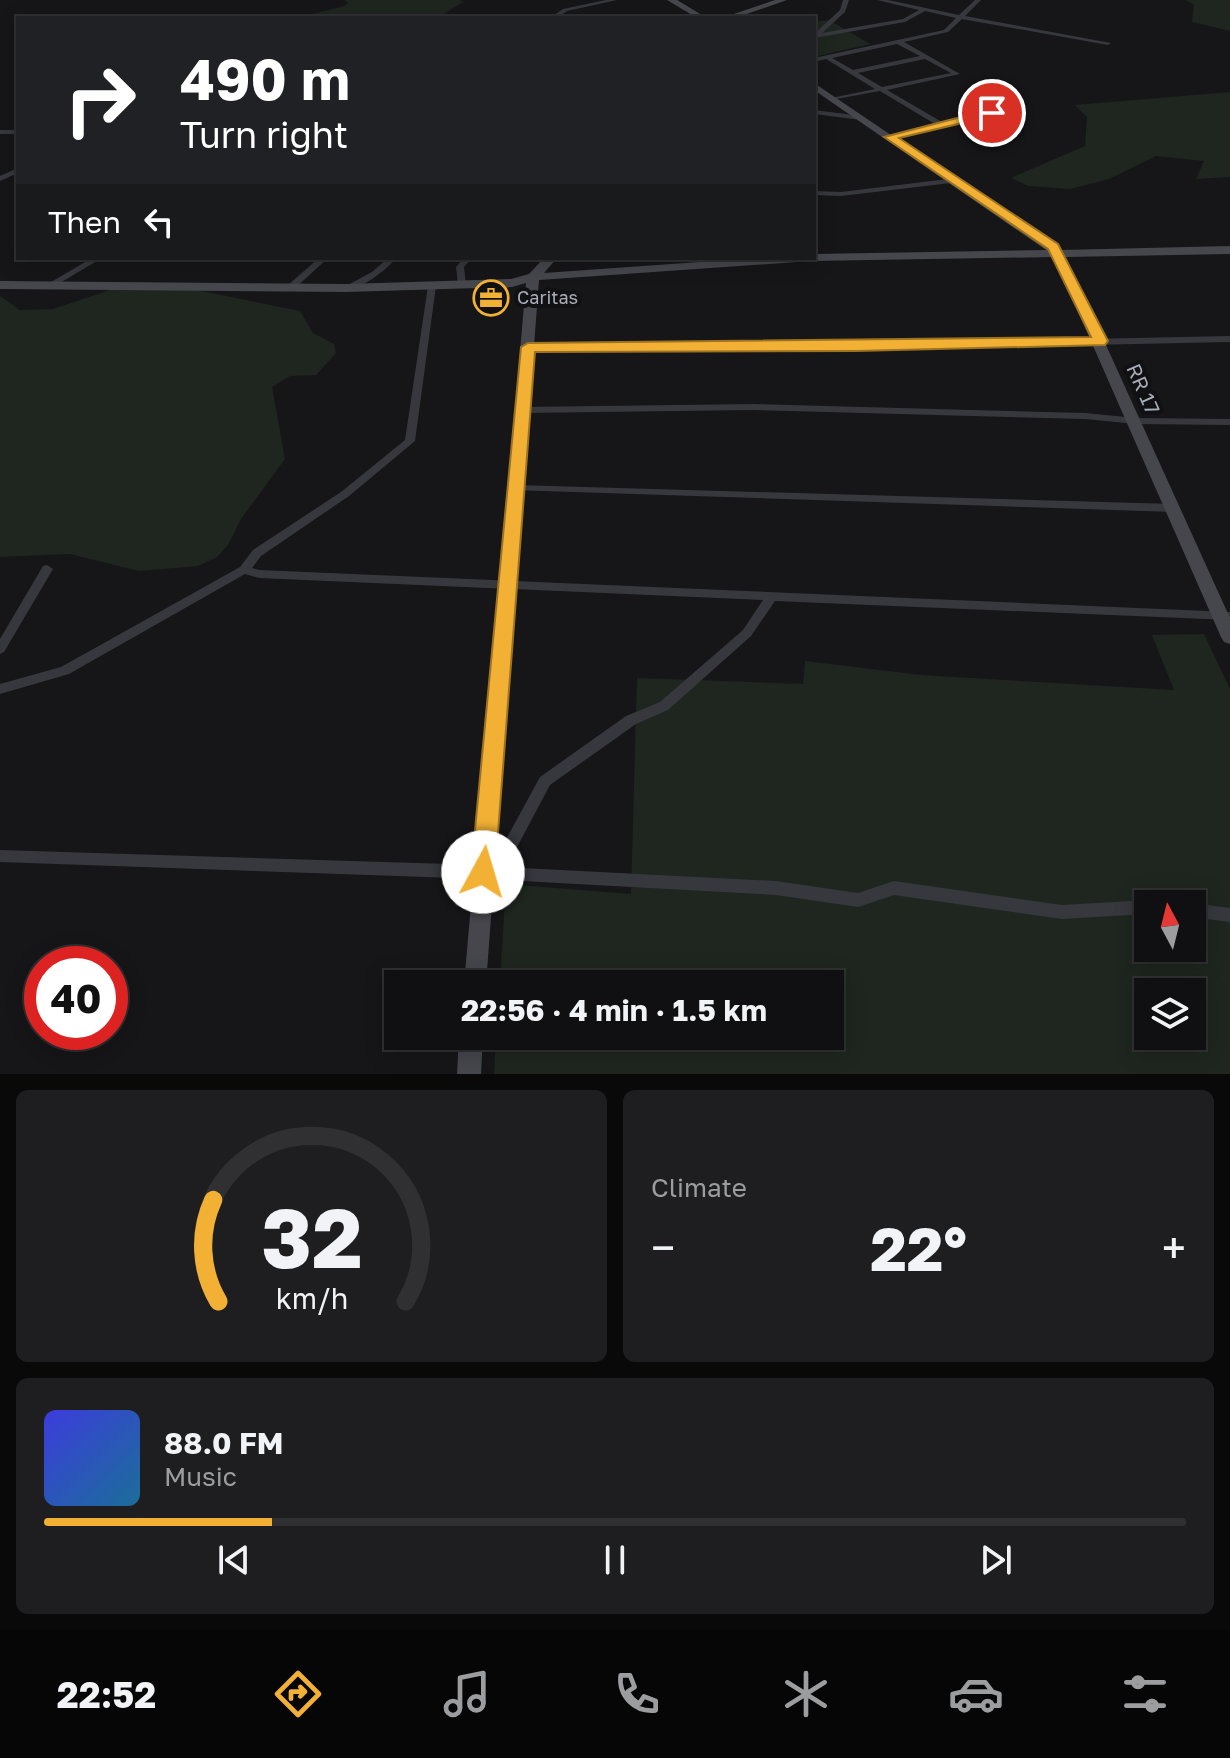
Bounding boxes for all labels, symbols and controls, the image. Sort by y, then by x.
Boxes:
text: 490 m [180,45,350,112]
icon: right [48,48,152,152]
pin [958,79,1026,147]
icon: arrive [970,91,1014,135]
text: Turn right [180,113,348,156]
icon: left [137,200,181,244]
text: Then [48,204,121,240]
office icon: Caritas [472,279,510,317]
place label: Caritas [517,286,578,308]
street label: RR 17 [1122,360,1166,417]
position arrow [441,830,525,914]
north arrow [1134,890,1206,962]
map controls [1134,890,1206,1050]
speed limit sign: 40 [24,946,128,1050]
button: layers [1134,978,1206,1050]
text: 22:56 · 4 min · 1.5 km [461,992,767,1028]
text: Climate [651,1172,747,1203]
text: 32 [261,1186,362,1286]
text: 22° [870,1212,967,1284]
text: − [651,1221,675,1274]
text: + [1162,1221,1186,1274]
text: km/h [275,1281,348,1315]
text: 88.0 FM [164,1425,284,1461]
text: Music [164,1461,237,1492]
icon: previous [212,1538,256,1582]
icon: pause [593,1538,637,1582]
icon: next [974,1538,1018,1582]
icon: directions [270,1666,326,1722]
icon: music [439,1666,495,1722]
icon: phone [609,1666,665,1722]
icon: climate [778,1666,834,1722]
icon: car [948,1666,1004,1722]
icon: filters [1117,1666,1173,1722]
text: 22:52 [57,1673,156,1716]

